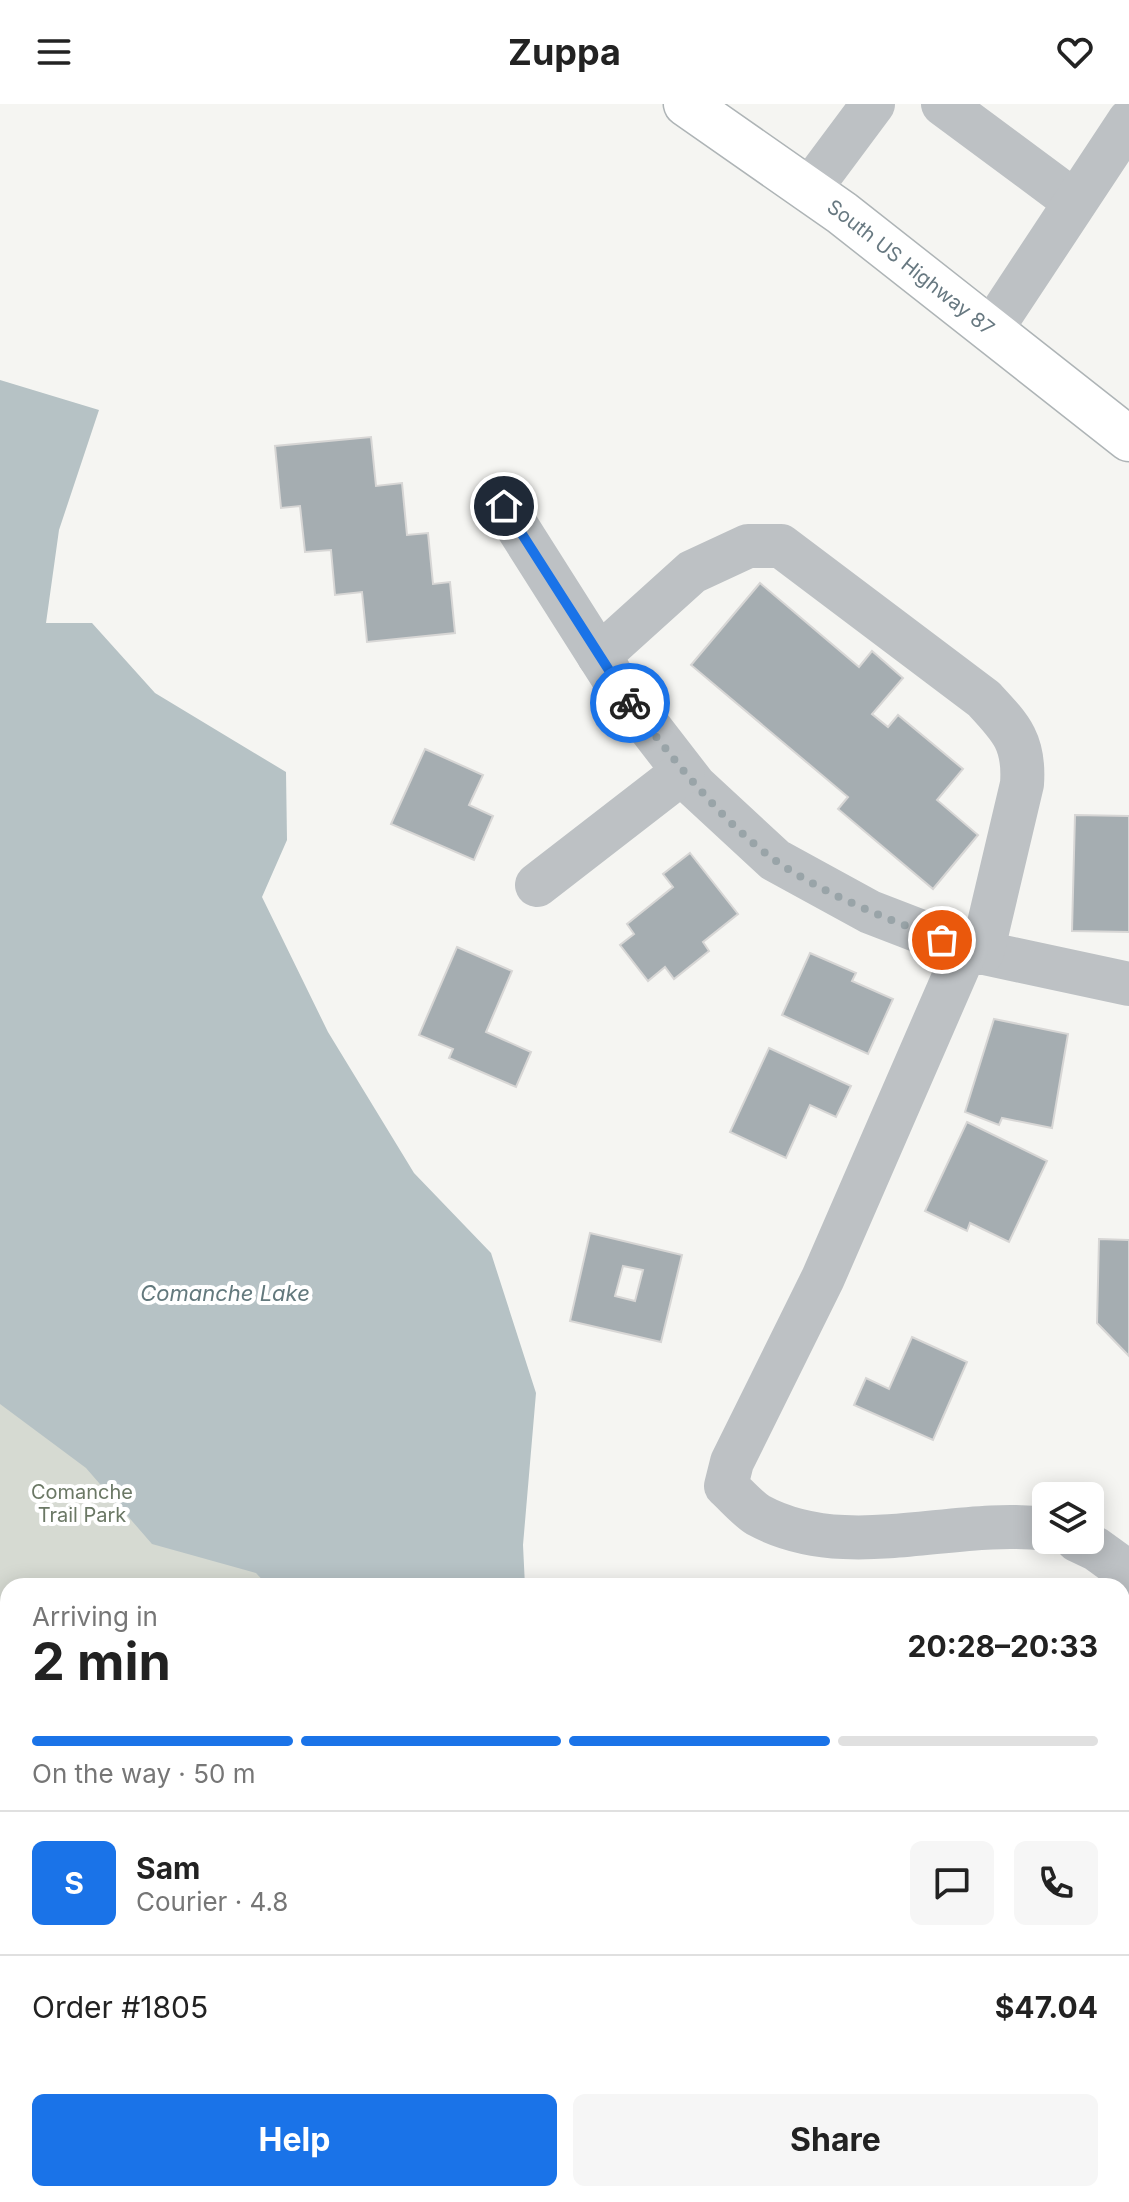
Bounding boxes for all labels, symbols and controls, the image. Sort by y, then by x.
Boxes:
icon: menu [32,30,76,74]
text: Zuppa [508,30,621,74]
icon: heart [1053,30,1097,74]
street label: South US Highway 87 [823,194,999,340]
pin [470,472,538,540]
icon: home [482,484,526,528]
courier [590,663,670,743]
icon: bike [608,681,652,725]
pin [908,906,976,974]
icon: bag [920,918,964,962]
water label: Comanche Lake [140,1280,310,1306]
park label: Comanche Trail Park [31,1480,133,1527]
map controls [1032,1482,1104,1554]
button: layers [1032,1482,1104,1554]
text: Arriving in [32,1601,158,1632]
text: 20:28–20:33 [908,1628,1098,1664]
text: 2 min [32,1630,171,1693]
text: On the way · 50 m [32,1758,255,1789]
button: chat [910,1841,994,1925]
button: phone [1014,1841,1098,1925]
text: Sam [136,1850,200,1886]
text: S [64,1865,84,1901]
text: Courier · 4.8 [136,1886,288,1917]
text: Order #1805 [32,1989,208,2025]
text: $47.04 [995,1989,1098,2025]
button: Help [32,2094,557,2186]
button: Share [573,2094,1098,2186]

